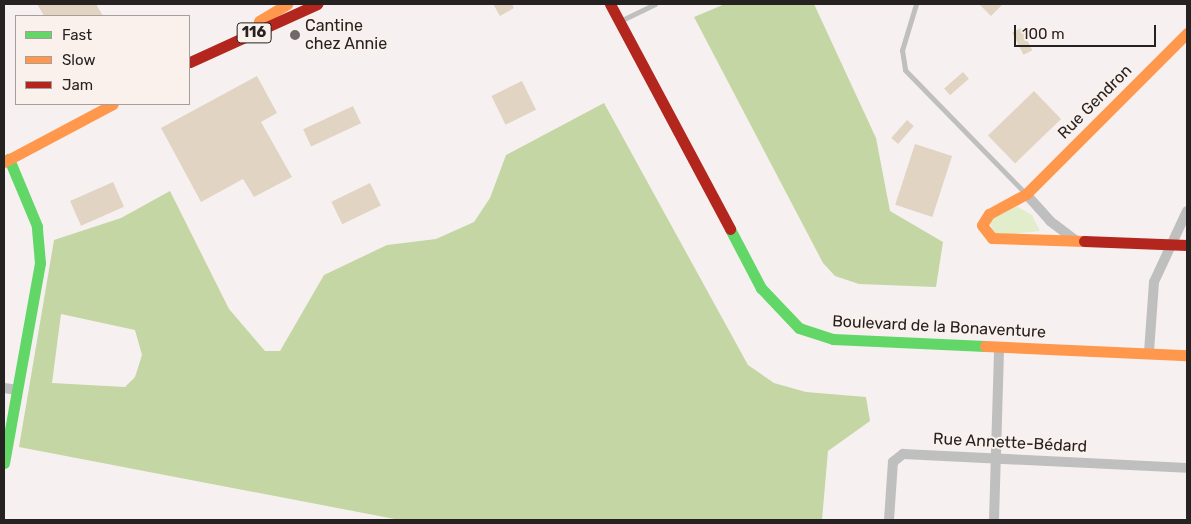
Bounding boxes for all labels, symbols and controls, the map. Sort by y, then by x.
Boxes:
legend [15,15,190,105]
scale bar [1016,15,1158,47]
place label: Cantine chez Annie [305,16,388,54]
road number: 116 [236,20,272,46]
text: 100 m [1022,25,1064,43]
text: Fast [62,26,92,44]
marker: Cantine chez Annie [289,29,301,41]
text: Slow [62,51,95,69]
street label: Rue Gendron [1054,61,1136,143]
text: Jam [62,76,93,94]
street label: Boulevard de la Bonaventure [832,312,1046,342]
street label: Rue Annette-Bédard [932,429,1088,457]

